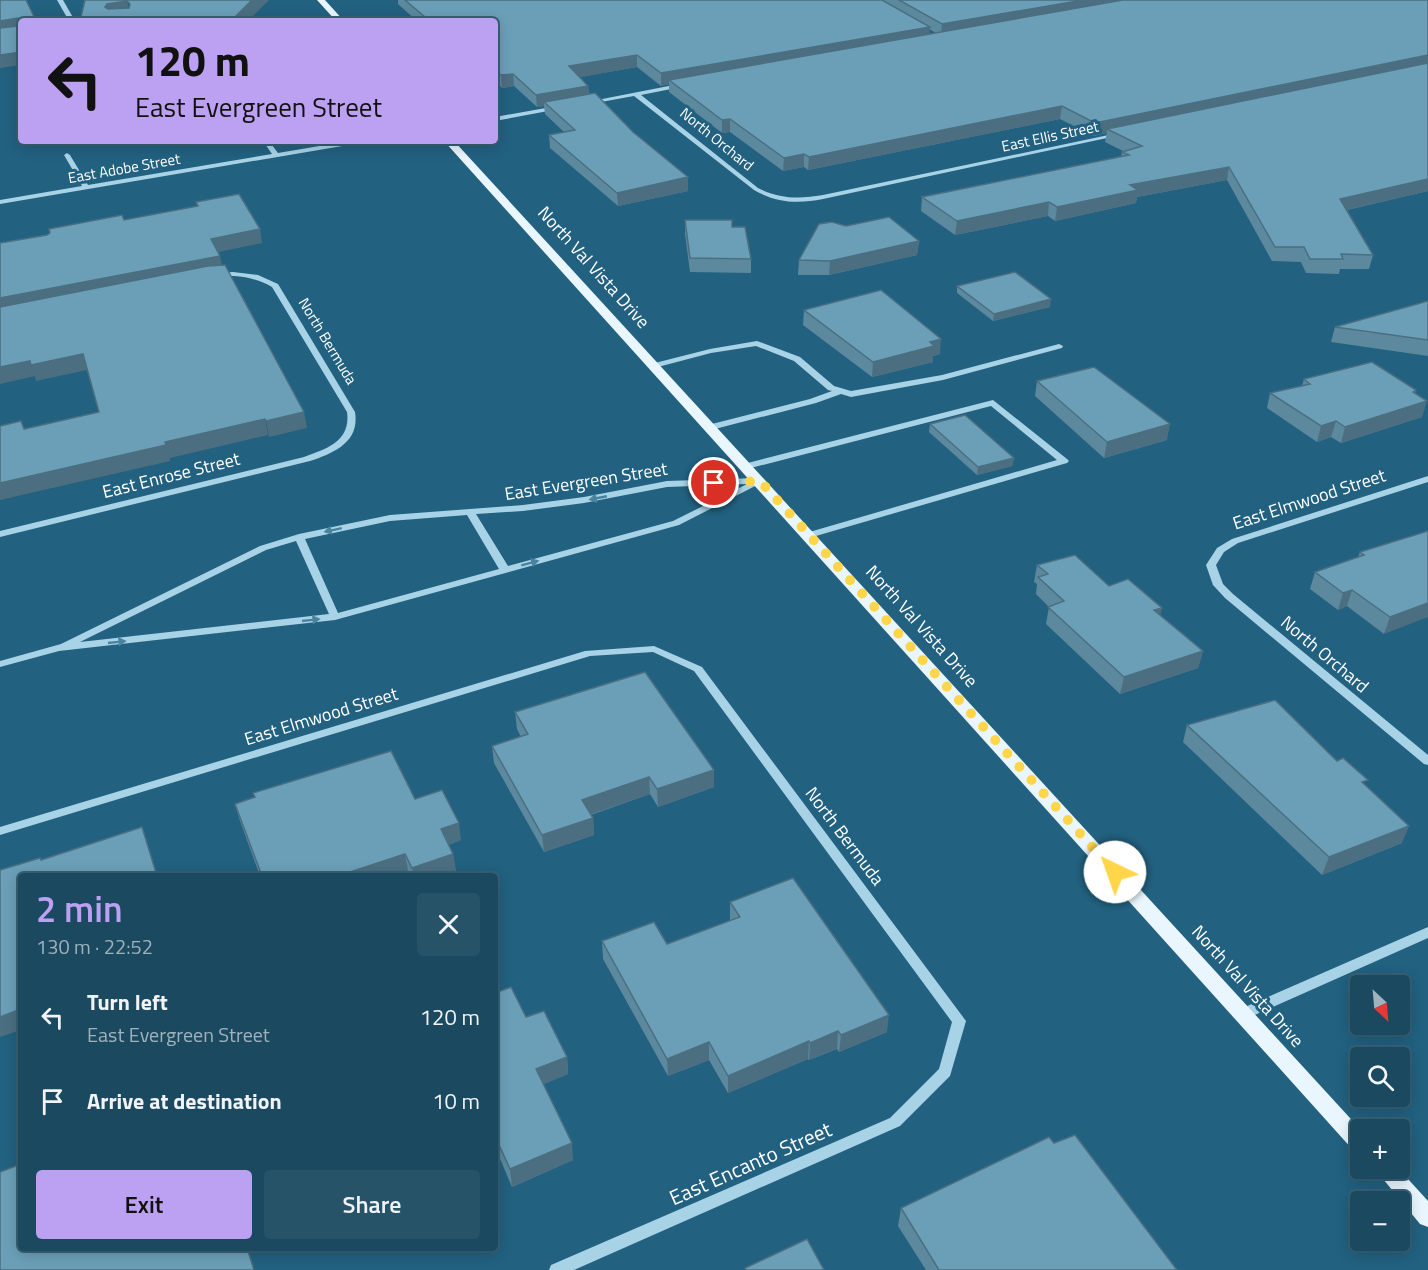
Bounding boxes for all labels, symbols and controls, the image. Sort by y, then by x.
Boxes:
text: 120 m [135,28,250,92]
icon: left [36,42,114,120]
text: East Evergreen Street [135,86,382,127]
street label: North Orchard [675,102,759,176]
street label: East Ellis Street [999,114,1101,158]
street label: East Adobe Street [66,147,183,189]
street label: North Val Vista Drive [532,200,656,334]
street label: North Bermuda [293,293,363,389]
street label: East Enrose Street [100,445,243,505]
street label: East Evergreen Street [503,455,670,507]
pin [688,457,739,508]
street label: East Elmwood Street [1229,461,1390,536]
icon: arrive [697,466,730,499]
one-way arrow [589,494,608,503]
one-way arrow [323,526,342,535]
one-way arrow [521,558,539,567]
street label: North Val Vista Drive [860,559,984,693]
street label: North Orchard [1275,609,1375,699]
one-way arrow [302,615,321,625]
one-way arrow [108,637,127,647]
street label: East Elmwood Street [241,680,402,752]
street label: North Bermuda [799,781,891,891]
position arrow [1083,840,1147,904]
text: 2 min [36,881,123,936]
button: close [417,893,480,956]
street label: North Val Vista Drive [1186,919,1310,1053]
text: 130 m · 22:52 [36,931,153,962]
north arrow [1350,975,1410,1035]
map controls [1350,975,1410,1251]
text: Turn left [87,985,168,1019]
text: 120 m [420,1000,480,1034]
icon: left [36,1001,69,1034]
text: East Evergreen Street [87,1019,270,1050]
button: search [1350,1047,1410,1107]
text: Arrive at destination [87,1084,282,1118]
text: 10 m [432,1084,480,1118]
icon: arrive [36,1085,69,1118]
street label: East Encanto Street [664,1113,837,1213]
button: + [1350,1119,1410,1179]
button: Exit [36,1170,252,1239]
button: Share [264,1170,480,1239]
button: − [1350,1191,1410,1251]

